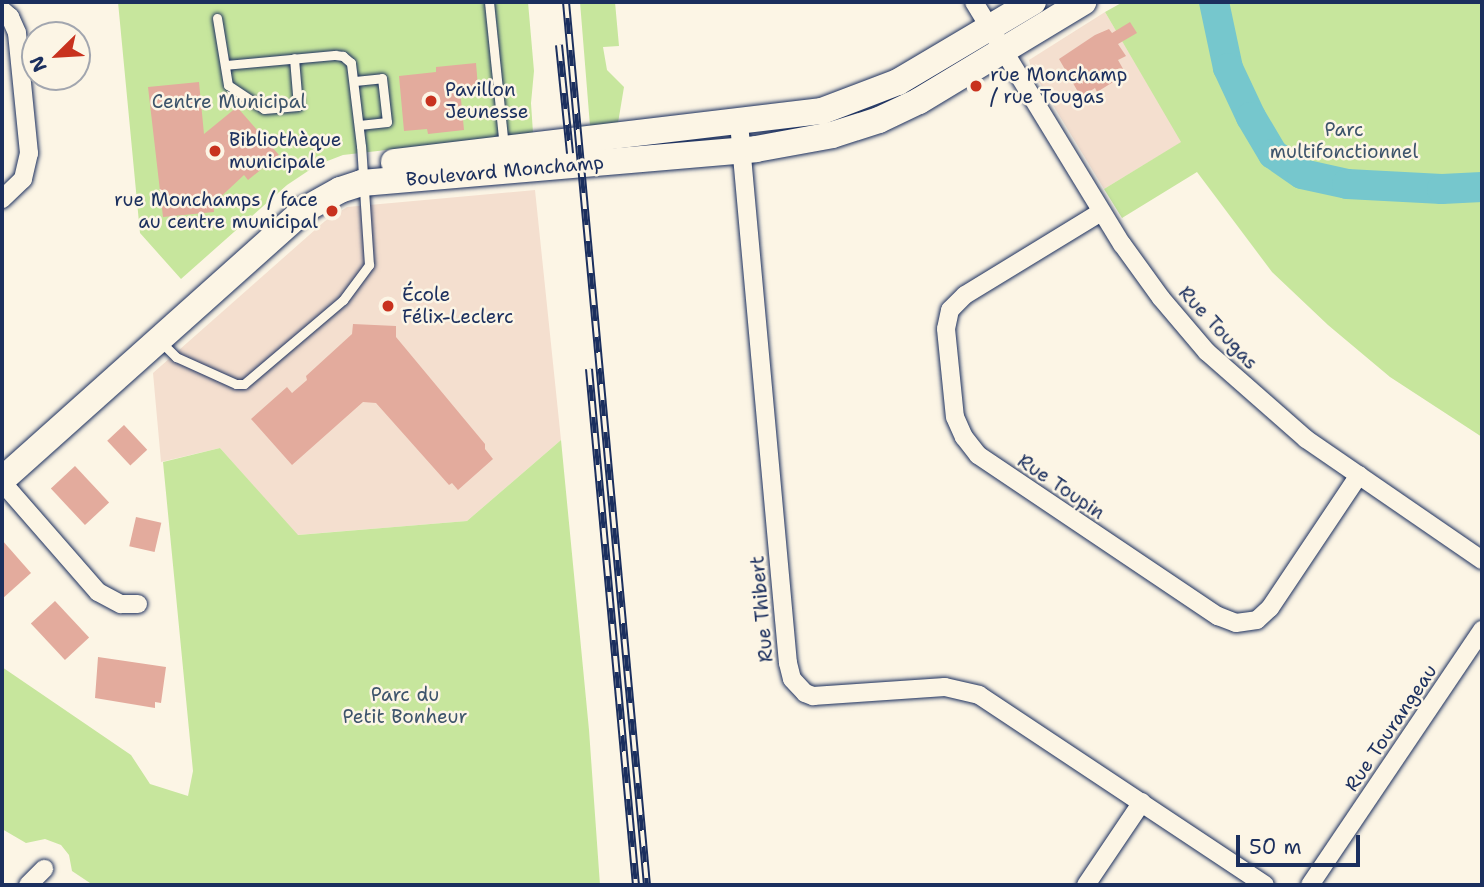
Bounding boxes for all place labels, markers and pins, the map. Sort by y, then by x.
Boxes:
place label: rue Monchamp / rue Tougas [990,64,1127,108]
marker: rue Monchamp / rue Tougas [968,78,984,94]
place label: Pavillon Jeunesse [445,79,529,123]
marker: Pavillon Jeunesse [423,93,439,109]
place label: Bibliothèque municipale [229,129,342,173]
marker: Bibliothèque municipale [207,143,223,159]
place label: rue Monchamps / face au centre municipal [114,189,318,233]
marker: rue Monchamps / face au centre municipal [324,203,340,219]
place label: École Félix-Leclerc [402,284,514,328]
marker: École Félix-Leclerc [380,298,396,314]

